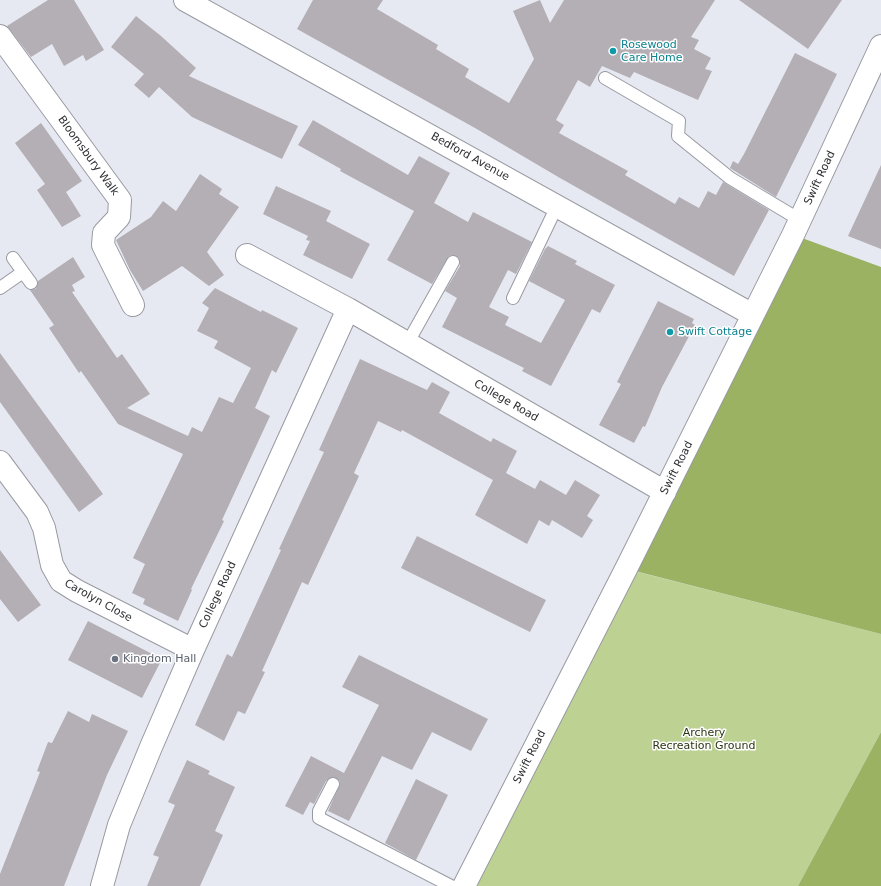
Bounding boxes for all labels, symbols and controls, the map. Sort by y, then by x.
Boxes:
place label: Rosewood Care Home [621,38,682,64]
marker: Rosewood Care Home [608,46,618,56]
street label: Bloomsbury Walk [55,114,121,198]
street label: Bedford Avenue [429,130,511,184]
street label: Swift Road [802,149,838,207]
place label: Swift Cottage [678,325,752,339]
marker: Swift Cottage [665,327,675,337]
street label: College Road [471,377,541,425]
street label: Swift Road [658,439,696,497]
street label: College Road [197,560,239,630]
street label: Carolyn Close [62,577,134,625]
place label: Kingdom Hall [123,652,196,666]
marker: Kingdom Hall [110,654,120,664]
park label: Archery Recreation Ground [653,726,755,752]
street label: Swift Road [511,728,549,786]

